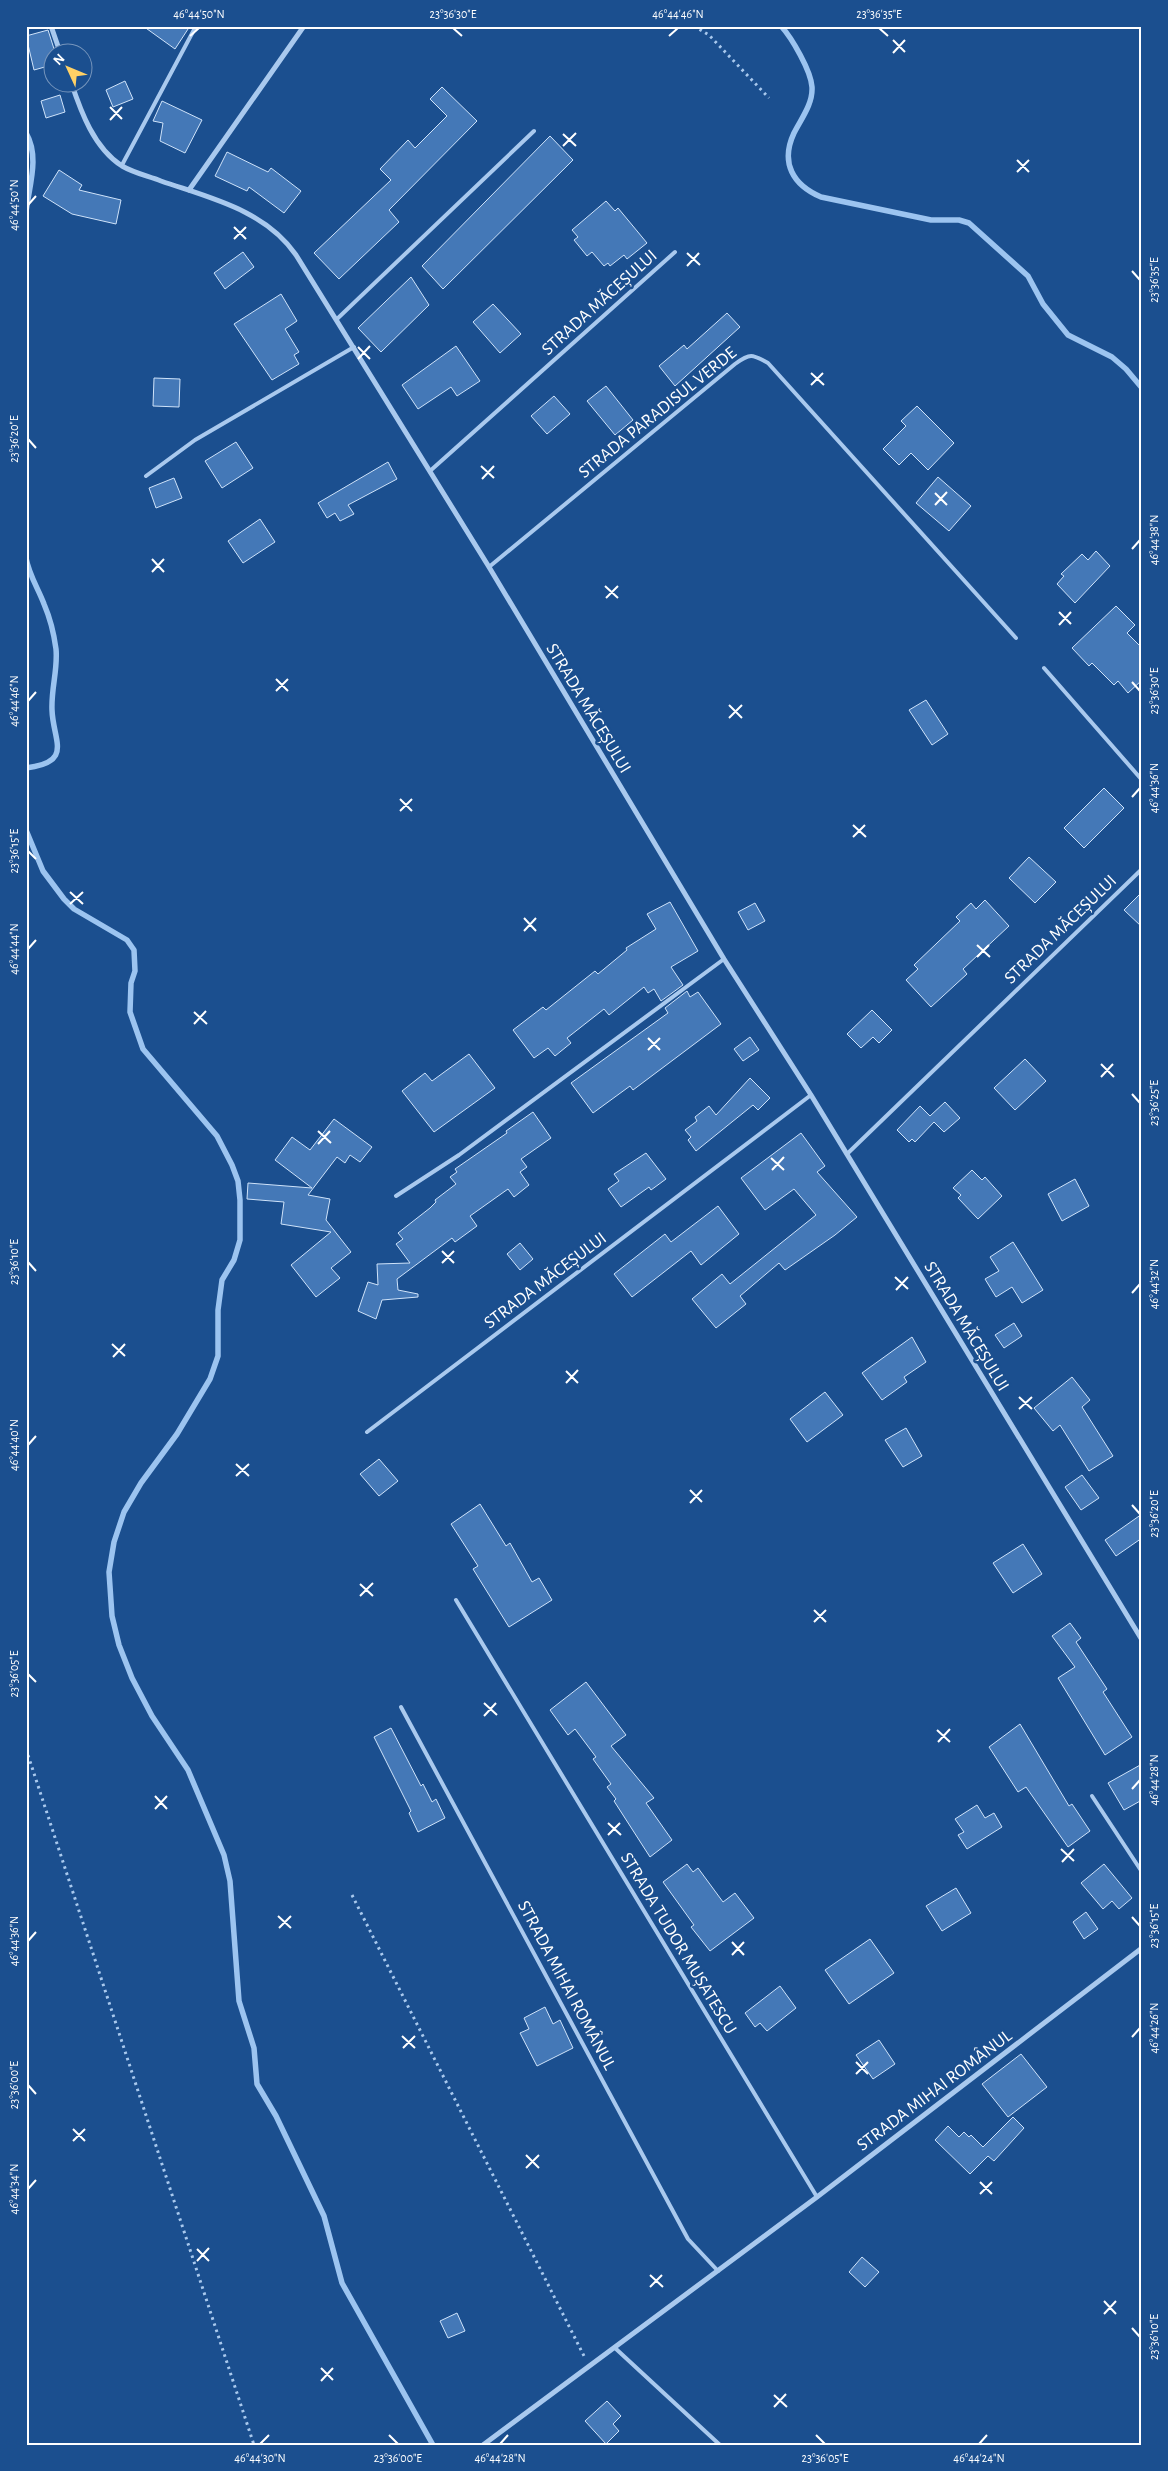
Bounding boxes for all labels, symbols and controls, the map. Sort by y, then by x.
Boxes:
text: 46°44'50"N [173,8,225,20]
text: 23°36'30"E [430,8,477,20]
text: 46°44'46"N [652,8,704,20]
text: 23°36'35"E [856,8,902,20]
north arrow [42,42,92,92]
text: N [51,51,68,68]
text: 46°44'50"N [8,179,20,231]
street label: STRADA MĂCEȘULUI [537,244,661,360]
text: 23°36'35"E [1148,257,1160,303]
street label: STRADA PARADISUL VERDE [575,344,740,482]
text: 23°36'20"E [8,415,20,463]
text: 46°44'38"N [1148,515,1160,565]
street label: STRADA MĂCEȘULUI [541,639,637,777]
text: 23°36'30"E [1148,667,1160,714]
text: 46°44'46"N [8,675,20,727]
text: 46°44'36"N [1148,763,1160,813]
text: 23°36'15"E [8,828,20,873]
street label: STRADA MĂCEȘULUI [999,870,1121,988]
text: 46°44'44"N [8,923,20,975]
text: 23°36'25"E [1148,1080,1160,1126]
street label: STRADA MĂCEȘULUI [479,1227,611,1333]
text: 23°36'10"E [8,1239,20,1285]
street label: STRADA MĂCEȘULUI [919,1257,1015,1395]
text: 46°44'32"N [1148,1259,1160,1309]
text: 46°44'40"N [8,1419,20,1471]
text: 23°36'20"E [1148,1490,1160,1538]
text: 23°36'05"E [8,1650,20,1698]
text: 46°44'28"N [1148,1754,1160,1806]
street label: STRADA TUDOR MUȘATESCU [616,1850,739,2038]
street label: STRADA MIHAI ROMÂNUL [514,1897,621,2073]
text: 23°36'15"E [1148,1903,1160,1948]
text: 46°44'36"N [8,1916,20,1966]
text: 46°44'26"N [1148,2002,1160,2054]
street label: STRADA MIHAI ROMÂNUL [852,2024,1016,2155]
text: 23°36'00"E [8,2061,20,2109]
text: 46°44'34"N [8,2164,20,2214]
text: 23°36'10"E [1148,2314,1160,2360]
text: 46°44'30"N [234,2452,286,2464]
text: 23°36'00"E [374,2452,422,2464]
text: 46°44'28"N [474,2452,526,2464]
text: 23°36'05"E [802,2452,849,2464]
text: 46°44'24"N [953,2452,1005,2464]

